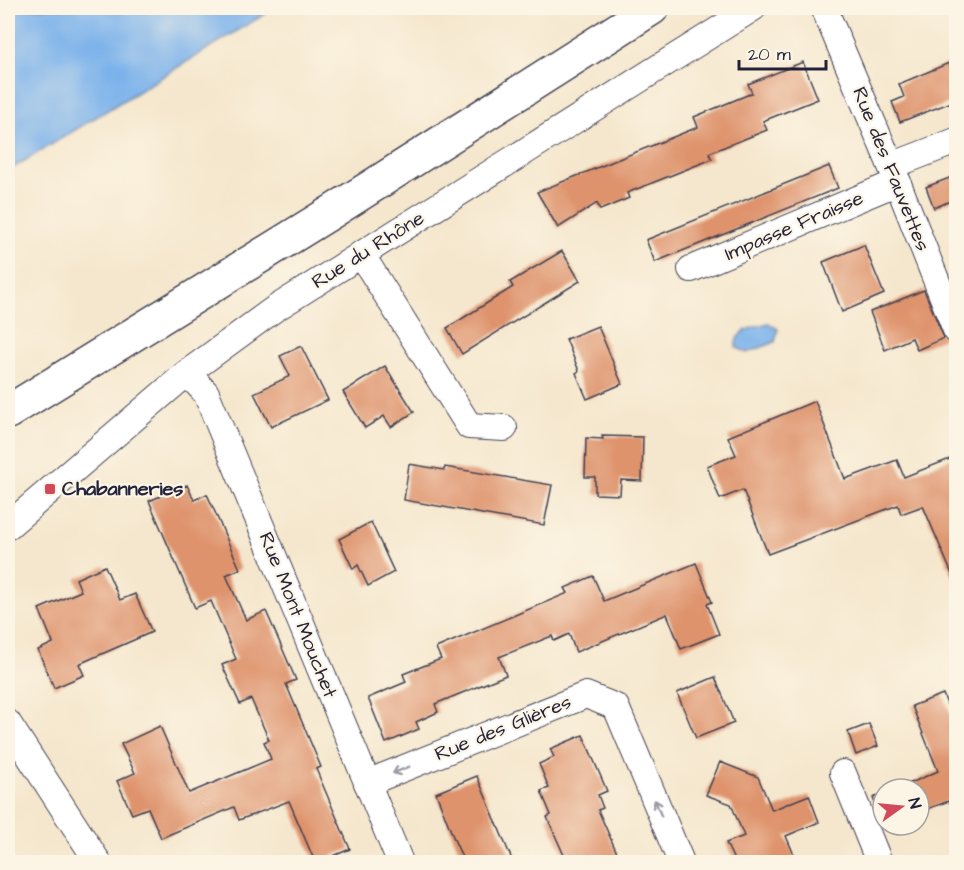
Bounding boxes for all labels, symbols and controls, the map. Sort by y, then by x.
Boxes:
scale bar [739,33,826,71]
text: 20 m [748,42,791,67]
street label: Rue des Fauvettes [845,83,937,255]
street label: Impasse Fraisse [721,184,868,268]
street label: Rue du Rhône [306,204,430,296]
place label: Chabanneries [62,475,183,503]
marker: Chabanneries [43,482,57,496]
street label: Rue Mont Mouchet [252,528,344,702]
street label: Rue des Glières [430,688,576,768]
one-way arrow [393,765,411,776]
north arrow [871,777,931,837]
text: N [903,796,926,811]
one-way arrow [652,800,663,818]

